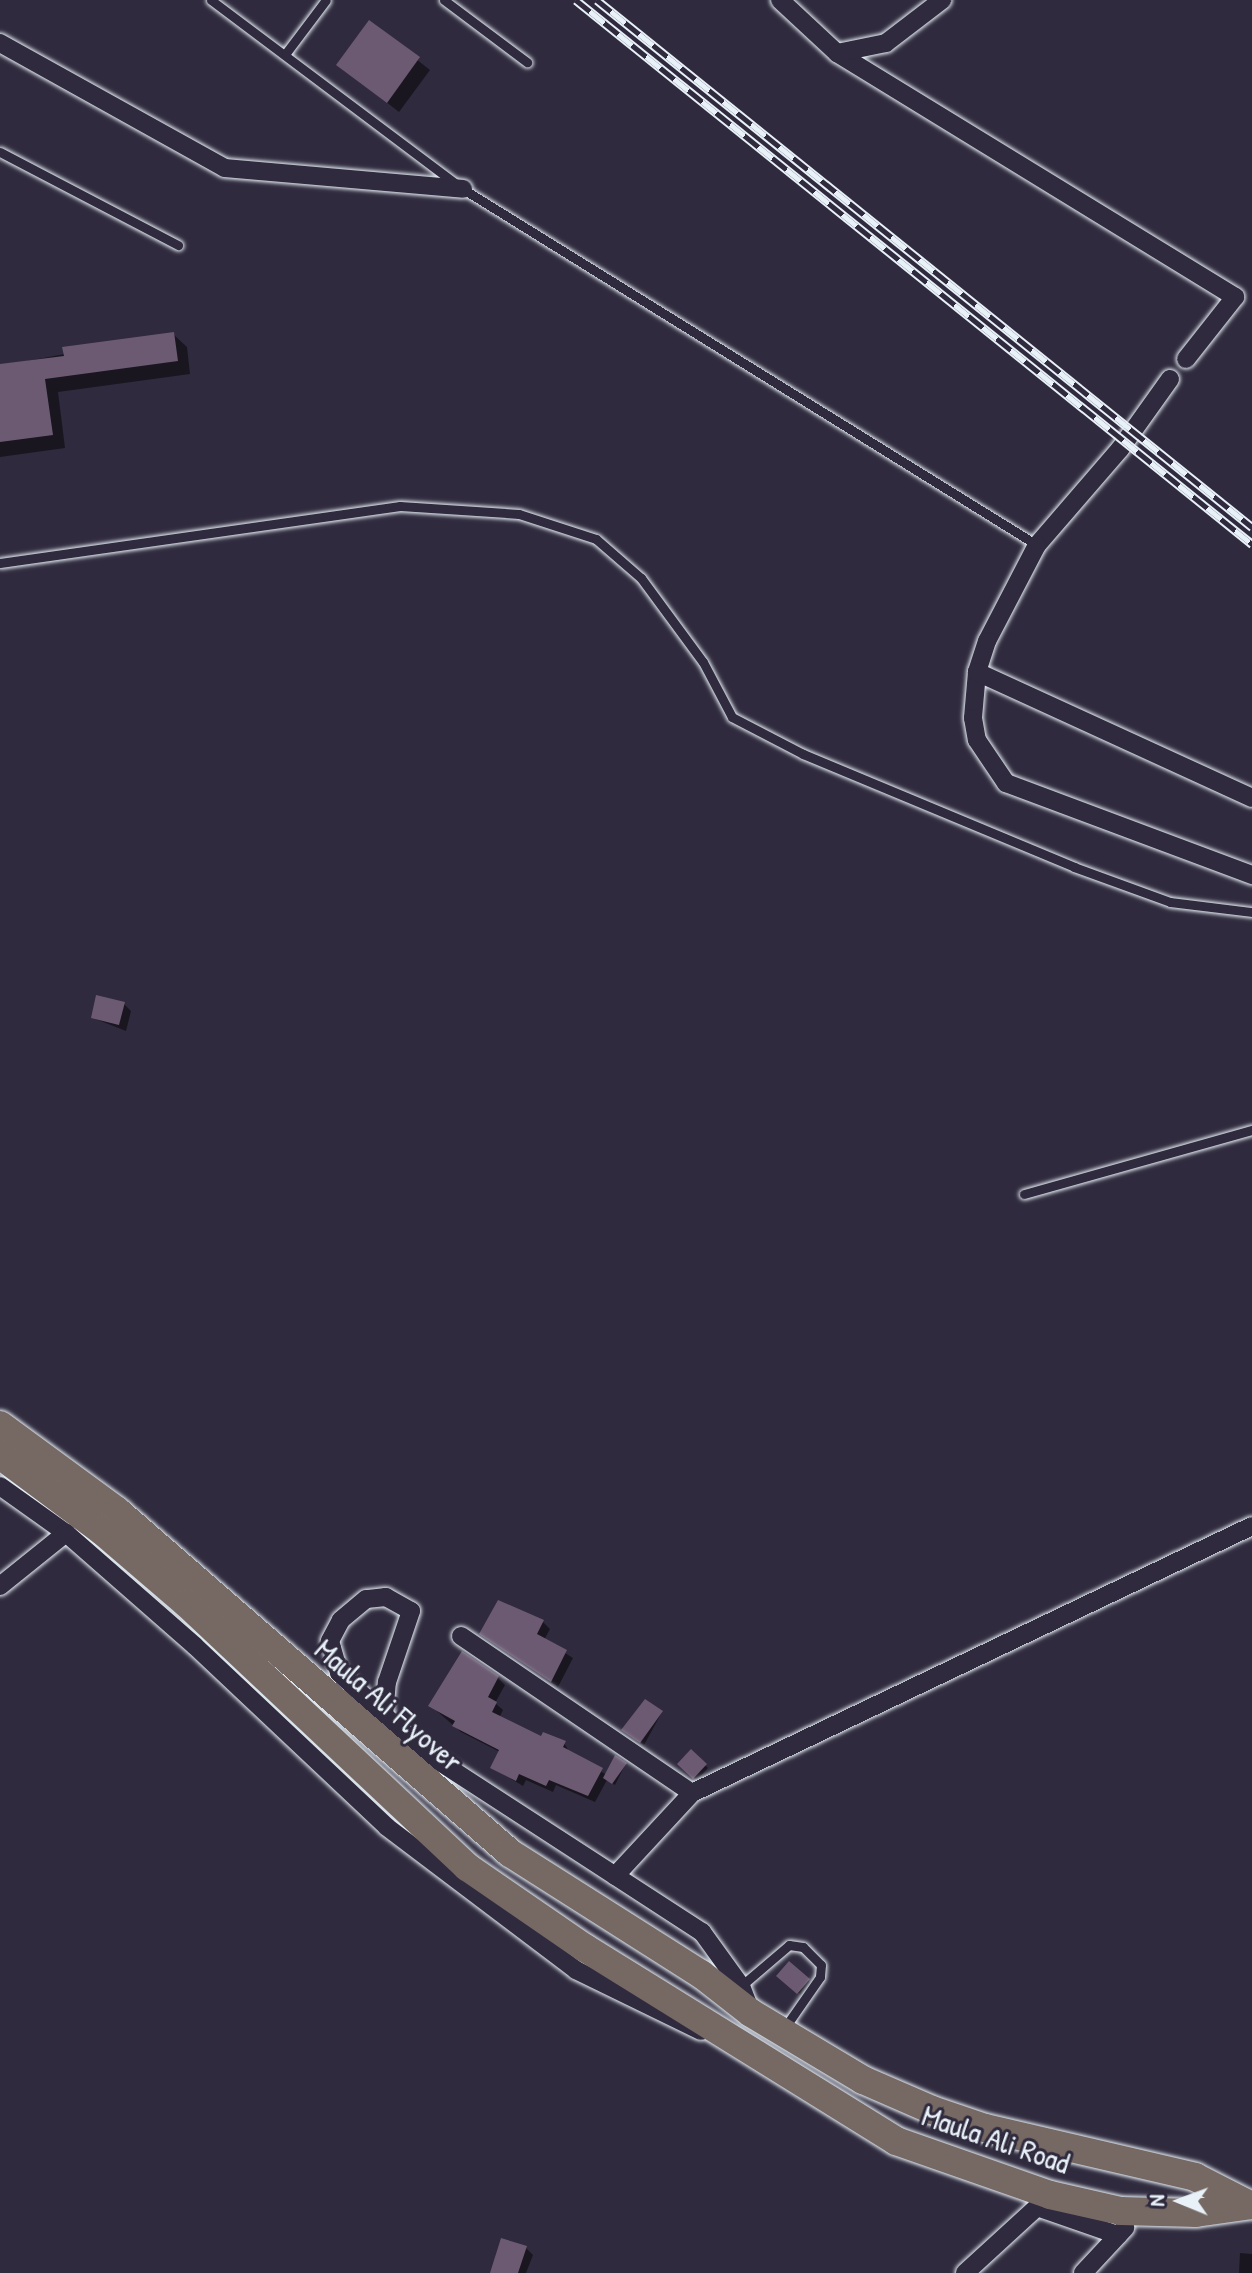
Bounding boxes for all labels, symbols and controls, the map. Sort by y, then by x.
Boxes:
street label: Maula Ali Flyover [308,1631,470,1779]
street label: Maula Ali Road [917,2097,1075,2181]
north arrow [1140,2161,1220,2241]
text: N [1141,2194,1171,2207]

